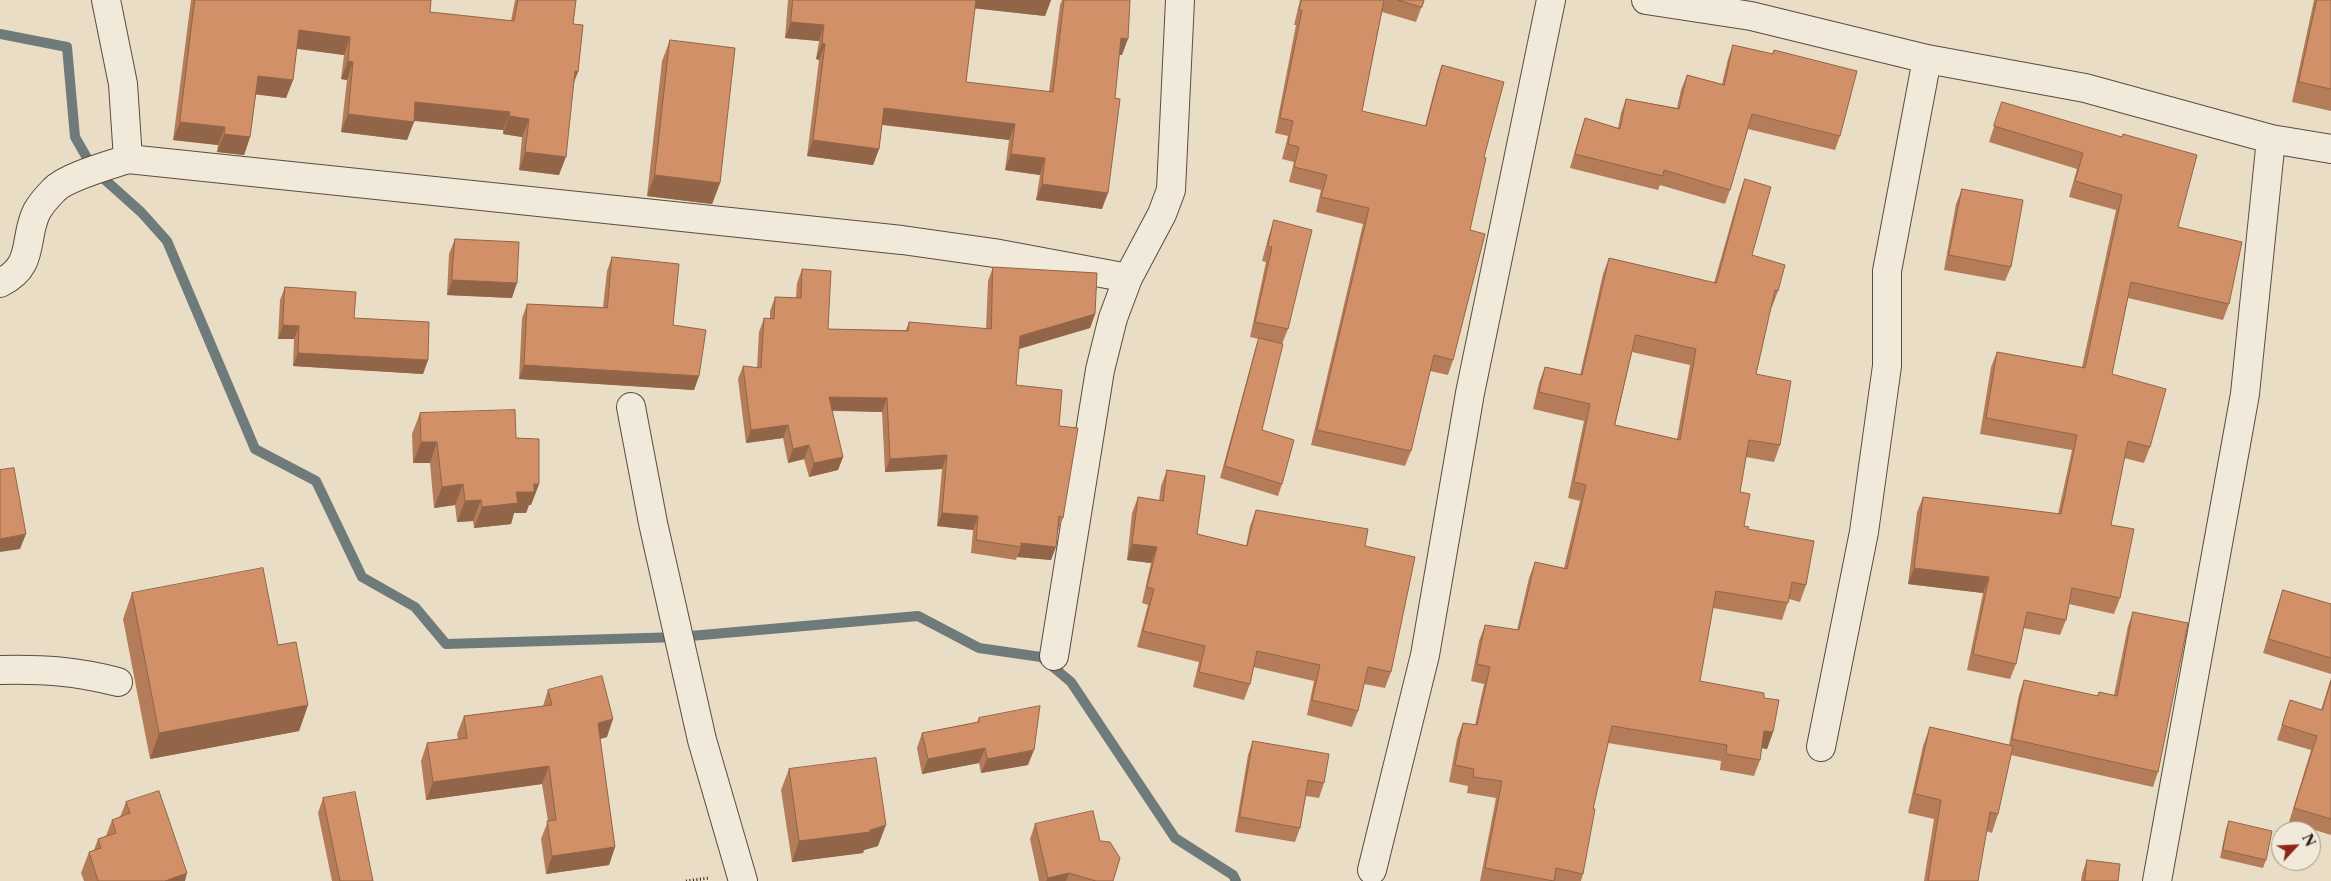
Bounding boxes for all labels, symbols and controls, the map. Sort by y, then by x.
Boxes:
north arrow [2271,821,2321,871]
text: N [2298,831,2319,849]

